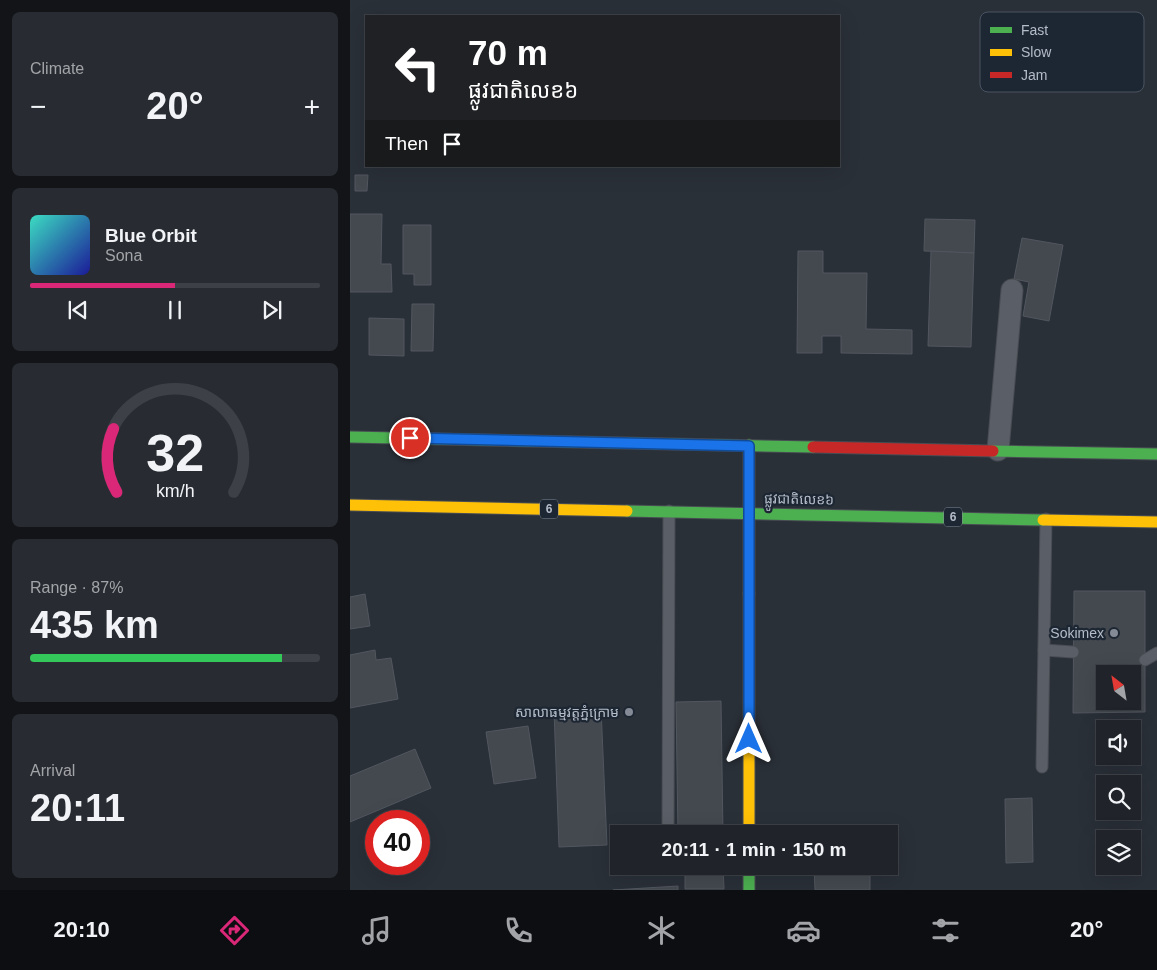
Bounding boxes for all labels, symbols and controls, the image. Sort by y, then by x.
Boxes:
legend [980,12,1144,92]
text: Fast [1021,22,1048,38]
text: 70 m [468,33,548,72]
icon: left [385,35,450,100]
text: Slow [1021,44,1052,60]
text: Climate [30,60,84,77]
text: Jam [1021,67,1047,83]
text: ផ្លូវជាតិលេខ៦ [468,78,578,103]
text: 20° [146,85,204,127]
text: − [30,91,46,122]
text: + [304,91,320,122]
icon: arrive [438,130,466,158]
text: Then [385,133,428,154]
text: Blue Orbit [105,225,197,246]
text: Sona [105,247,142,264]
icon: previous [64,296,92,324]
icon: pause [161,296,189,324]
icon: next [258,296,286,324]
pin [389,417,431,459]
text: 32 [146,424,204,482]
icon: arrive [396,424,424,452]
text: km/h [156,481,194,501]
street label: ផ្លូវជាតិលេខ៦ [764,490,834,512]
road number: 6 [540,499,558,518]
road number: 6 [944,508,962,526]
text: Range · 87% [30,579,123,596]
text: 435 km [30,604,159,646]
place label: Sokimex [1050,625,1104,641]
marker: Sokimex [1108,627,1120,639]
north arrow [1096,665,1141,710]
map controls [1096,665,1141,875]
place label: សាលាធម្មវត្តភ្នំក្រោម [515,704,619,721]
marker: សាលាធម្មវត្តភ្នំក្រោម [623,706,635,718]
position arrow [722,712,774,764]
button: sound [1096,720,1141,765]
text: Arrival [30,762,75,779]
button: search [1096,775,1141,820]
text: 20:11 [30,787,125,829]
speed limit sign: 40 [365,810,430,875]
button: layers [1096,830,1141,875]
text: 20:11 · 1 min · 150 m [662,839,846,860]
icon: directions [217,913,252,948]
icon: music [359,913,394,948]
icon: phone [501,913,536,948]
icon: climate [644,913,679,948]
icon: car [786,913,821,948]
icon: filters [928,913,963,948]
text: 20:10 [54,917,110,942]
text: 20° [1070,917,1103,942]

